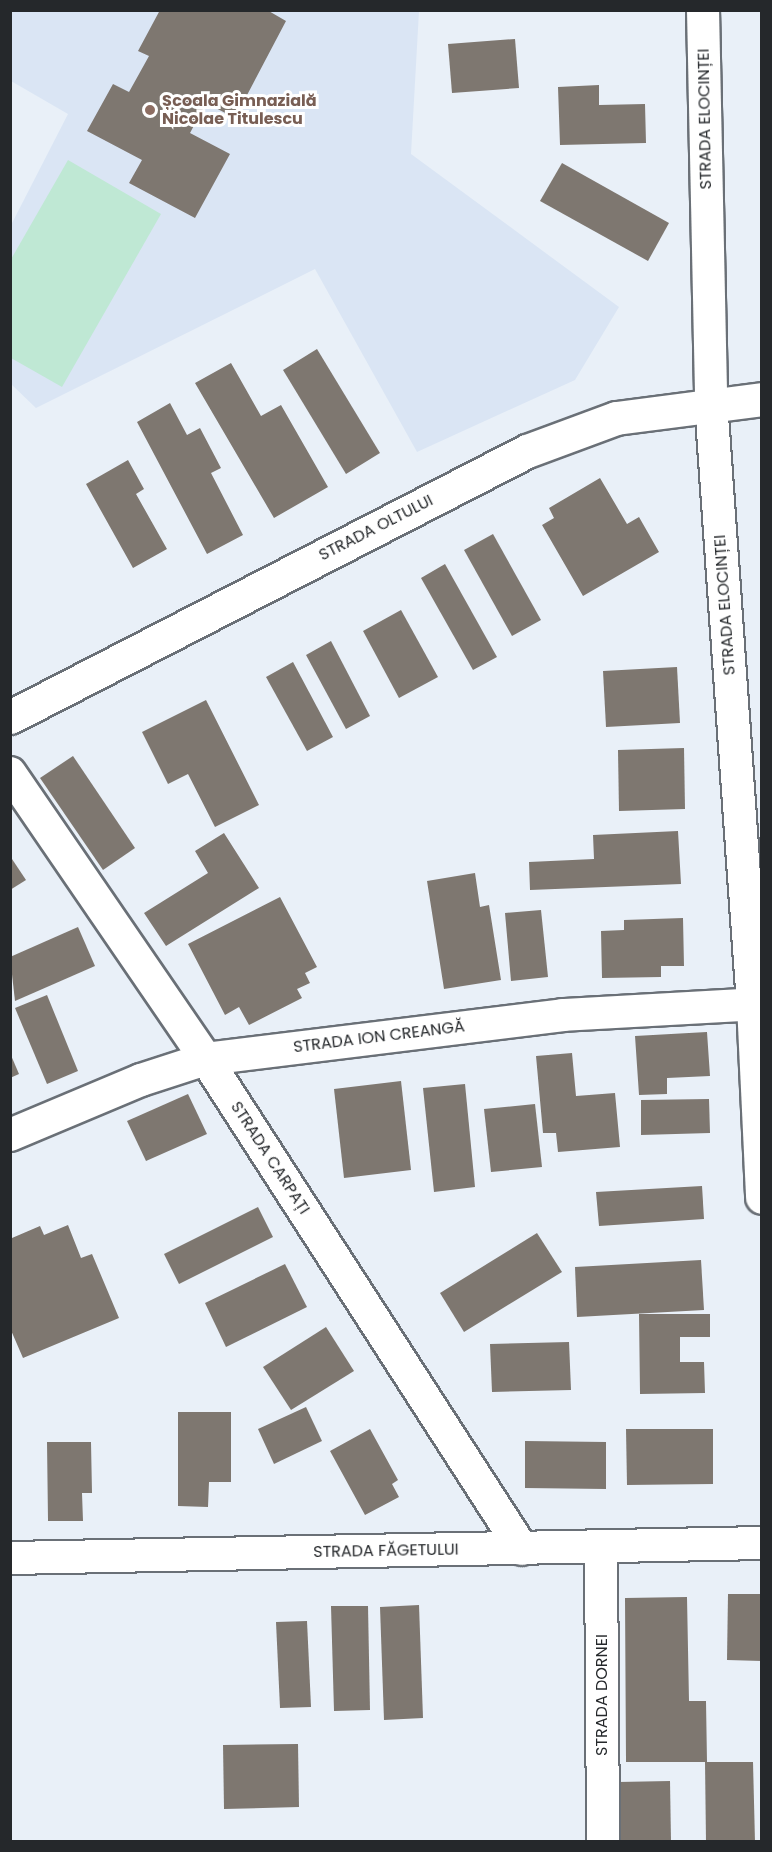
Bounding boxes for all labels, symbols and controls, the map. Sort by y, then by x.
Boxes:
street label: STRADA ELOCINȚEI [694,48,716,190]
place label: Școala Gimnazială Nicolae Titulescu [162,91,317,129]
marker: Școala Gimnazială Nicolae Titulescu [143,103,157,117]
street label: STRADA OLTULUI [316,491,436,565]
street label: STRADA ELOCINȚEI [711,534,739,676]
street label: STRADA ION CREANGĂ [292,1017,466,1057]
street label: STRADA CARPAȚI [226,1098,314,1218]
street label: STRADA FĂGETULUI [313,1540,459,1562]
street label: STRADA DORNEI [592,1634,612,1756]

